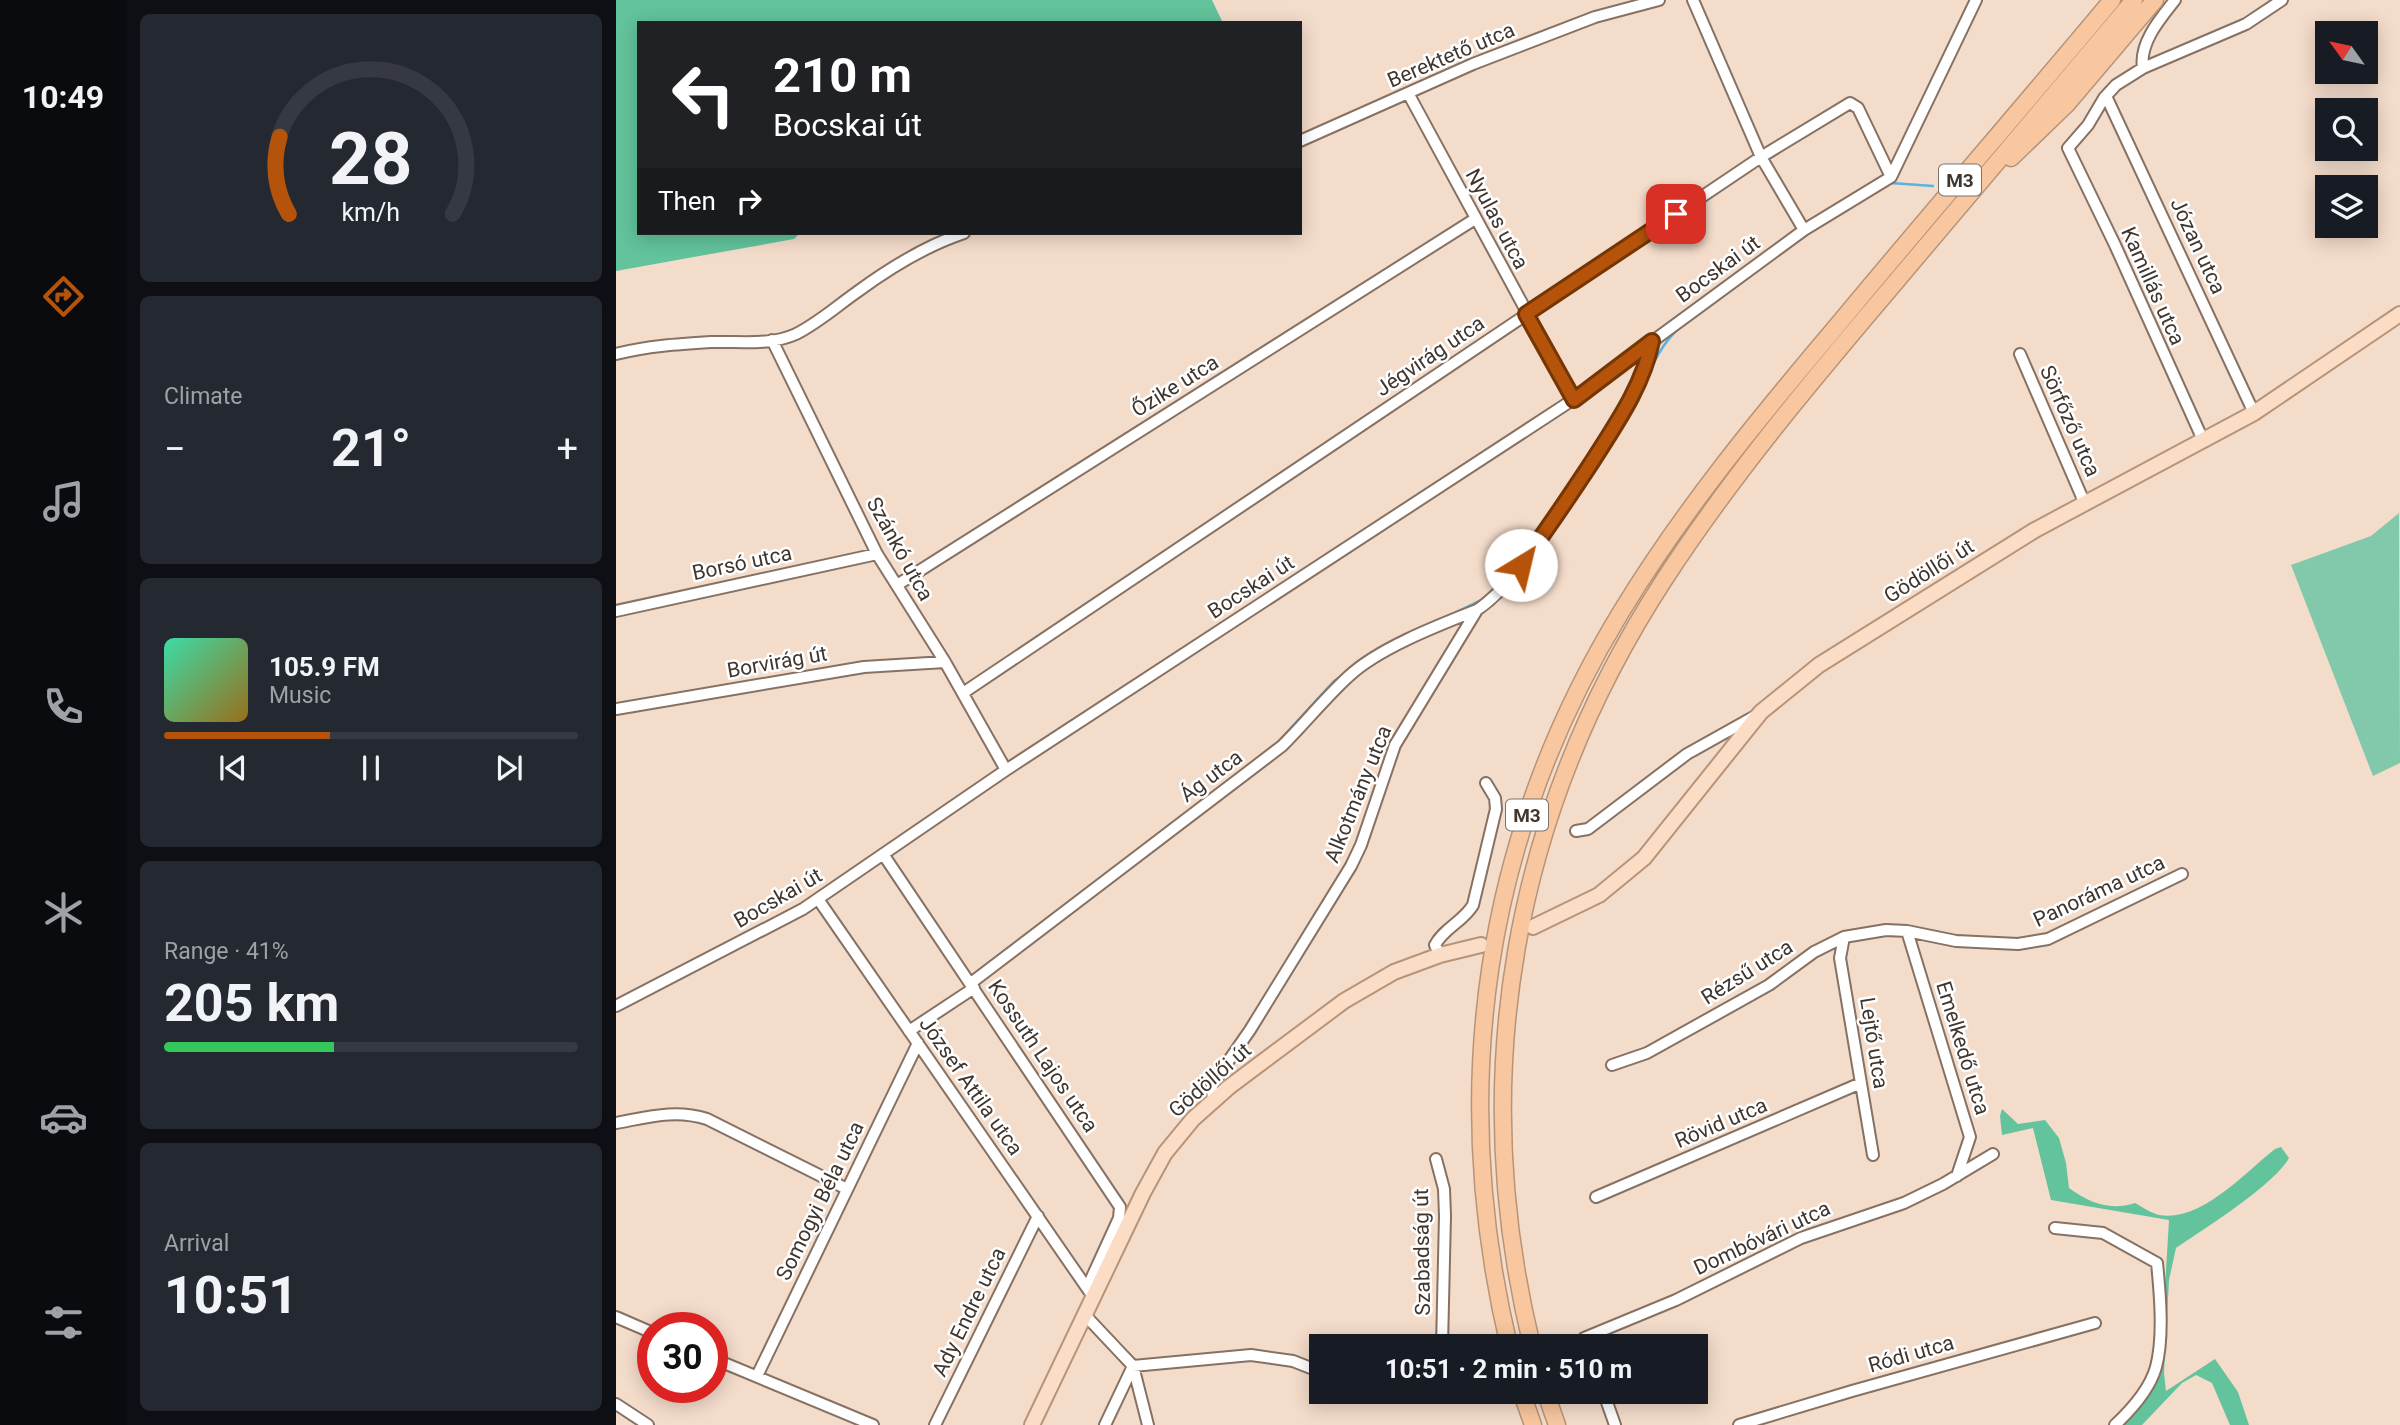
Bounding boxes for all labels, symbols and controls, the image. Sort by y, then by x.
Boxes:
street label: Berektető utca [1384,17,1518,93]
north arrow [2315,21,2378,84]
map controls [2315,21,2378,238]
text: 210 m [773,47,912,104]
icon: left [658,49,749,140]
text: 10:49 [22,78,104,116]
button: search [2315,98,2378,161]
text: Bocskai út [773,106,922,144]
text: 28 [329,116,413,202]
road number: M3 [1939,164,1981,196]
street label: Nyulas utca [1461,165,1533,273]
button: layers [2315,175,2378,238]
icon: right [730,182,768,220]
pin [1646,184,1706,244]
text: Then [658,186,716,216]
street label: Józan utca [2165,194,2231,298]
icon: arrive [1657,195,1695,233]
text: km/h [342,198,400,227]
street label: Kamillás utca [2116,223,2190,349]
street label: Bocskai út [1671,231,1765,307]
icon: directions [39,272,88,321]
street label: Jégvirág utca [1371,311,1489,401]
street label: Őzike utca [1127,350,1223,422]
street label: Sörfőző utca [2035,362,2105,480]
text: Climate [164,383,243,410]
text: 21° [331,418,411,479]
text: − [164,427,186,471]
text: + [556,427,578,471]
icon: music [39,477,88,526]
street label: Szánkó utca [862,493,938,605]
position arrow [1484,528,1558,602]
street label: Gödöllői út [1880,534,1978,608]
street label: Borsó utca [690,541,794,585]
street label: Bocskai út [1203,550,1299,624]
street label: Borvirág út [725,641,829,683]
text: 105.9 FM [269,652,380,682]
icon: phone [39,682,88,731]
text: Music [269,682,331,709]
street label: Alkotmány utca [1320,722,1396,866]
street label: Ág utca [1175,745,1247,807]
icon: previous [214,749,252,787]
icon: pause [352,749,390,787]
icon: next [490,749,528,787]
road number: M3 [1506,800,1548,830]
street label: Panoráma utca [2030,850,2168,932]
street label: Bocskai út [730,863,826,933]
icon: climate [39,888,88,937]
street label: Rézsű utca [1697,935,1797,1009]
text: Range · 41% [164,938,289,965]
text: 205 km [164,973,339,1034]
street label: Kossuth Lajos utca [983,975,1103,1137]
street label: Emelkedő utca [1931,978,1995,1118]
street label: Lejtő utca [1855,996,1893,1090]
street label: József Attila utca [914,1012,1028,1160]
street label: Gödöllői út [1164,1038,1256,1122]
icon: car [39,1093,88,1142]
street label: Rövid utca [1671,1093,1771,1153]
street label: Somogyi Béla utca [771,1118,869,1284]
street label: Szabadság út [1409,1188,1435,1316]
street label: Dombóvári utca [1690,1196,1834,1280]
text: Arrival [164,1230,229,1257]
street label: Ady Endre utca [927,1244,1011,1380]
text: 10:51 [164,1265,298,1326]
icon: filters [39,1298,88,1347]
speed limit sign: 30 [637,1312,728,1403]
street label: Ródi utca [1865,1330,1957,1378]
text: 10:51 · 2 min · 510 m [1385,1354,1632,1384]

